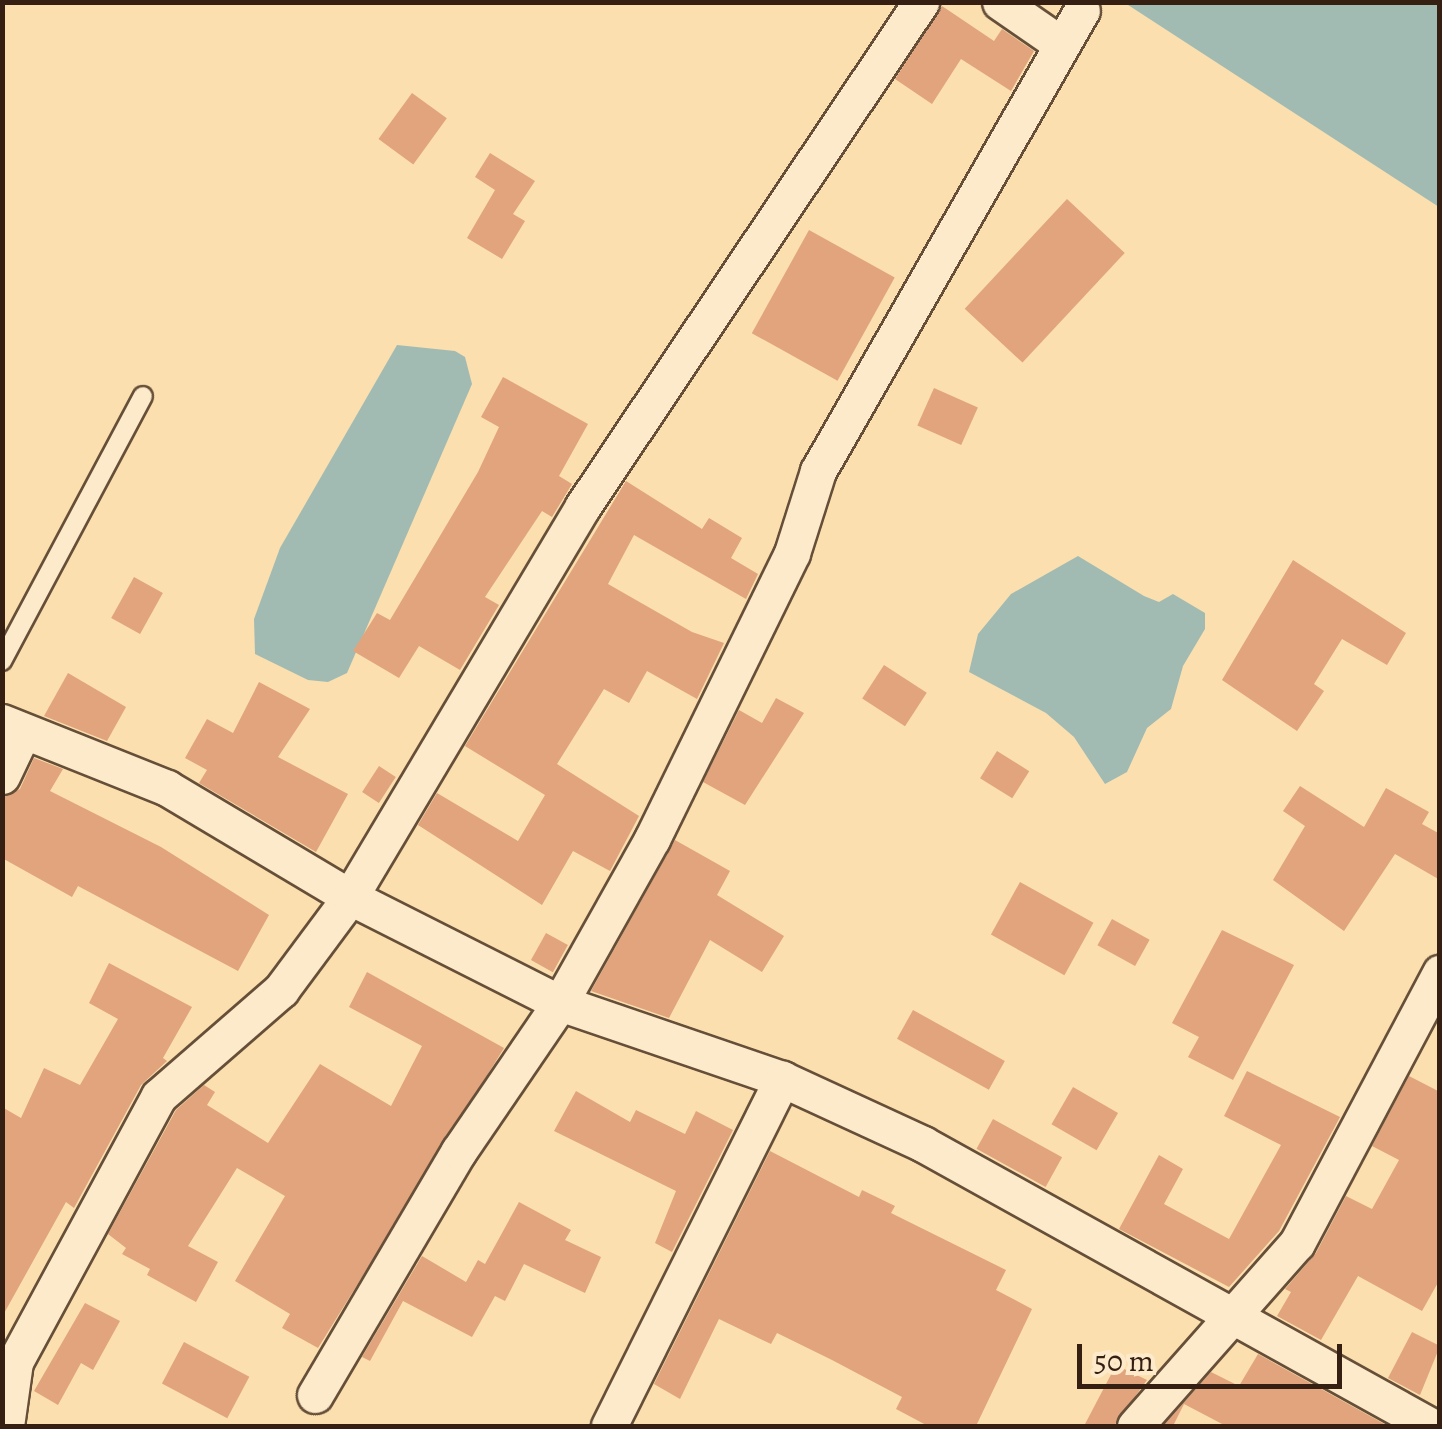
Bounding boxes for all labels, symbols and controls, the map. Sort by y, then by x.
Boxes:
scale bar [1082,1324,1347,1386]
text: 50 m [1094,1341,1154,1381]

